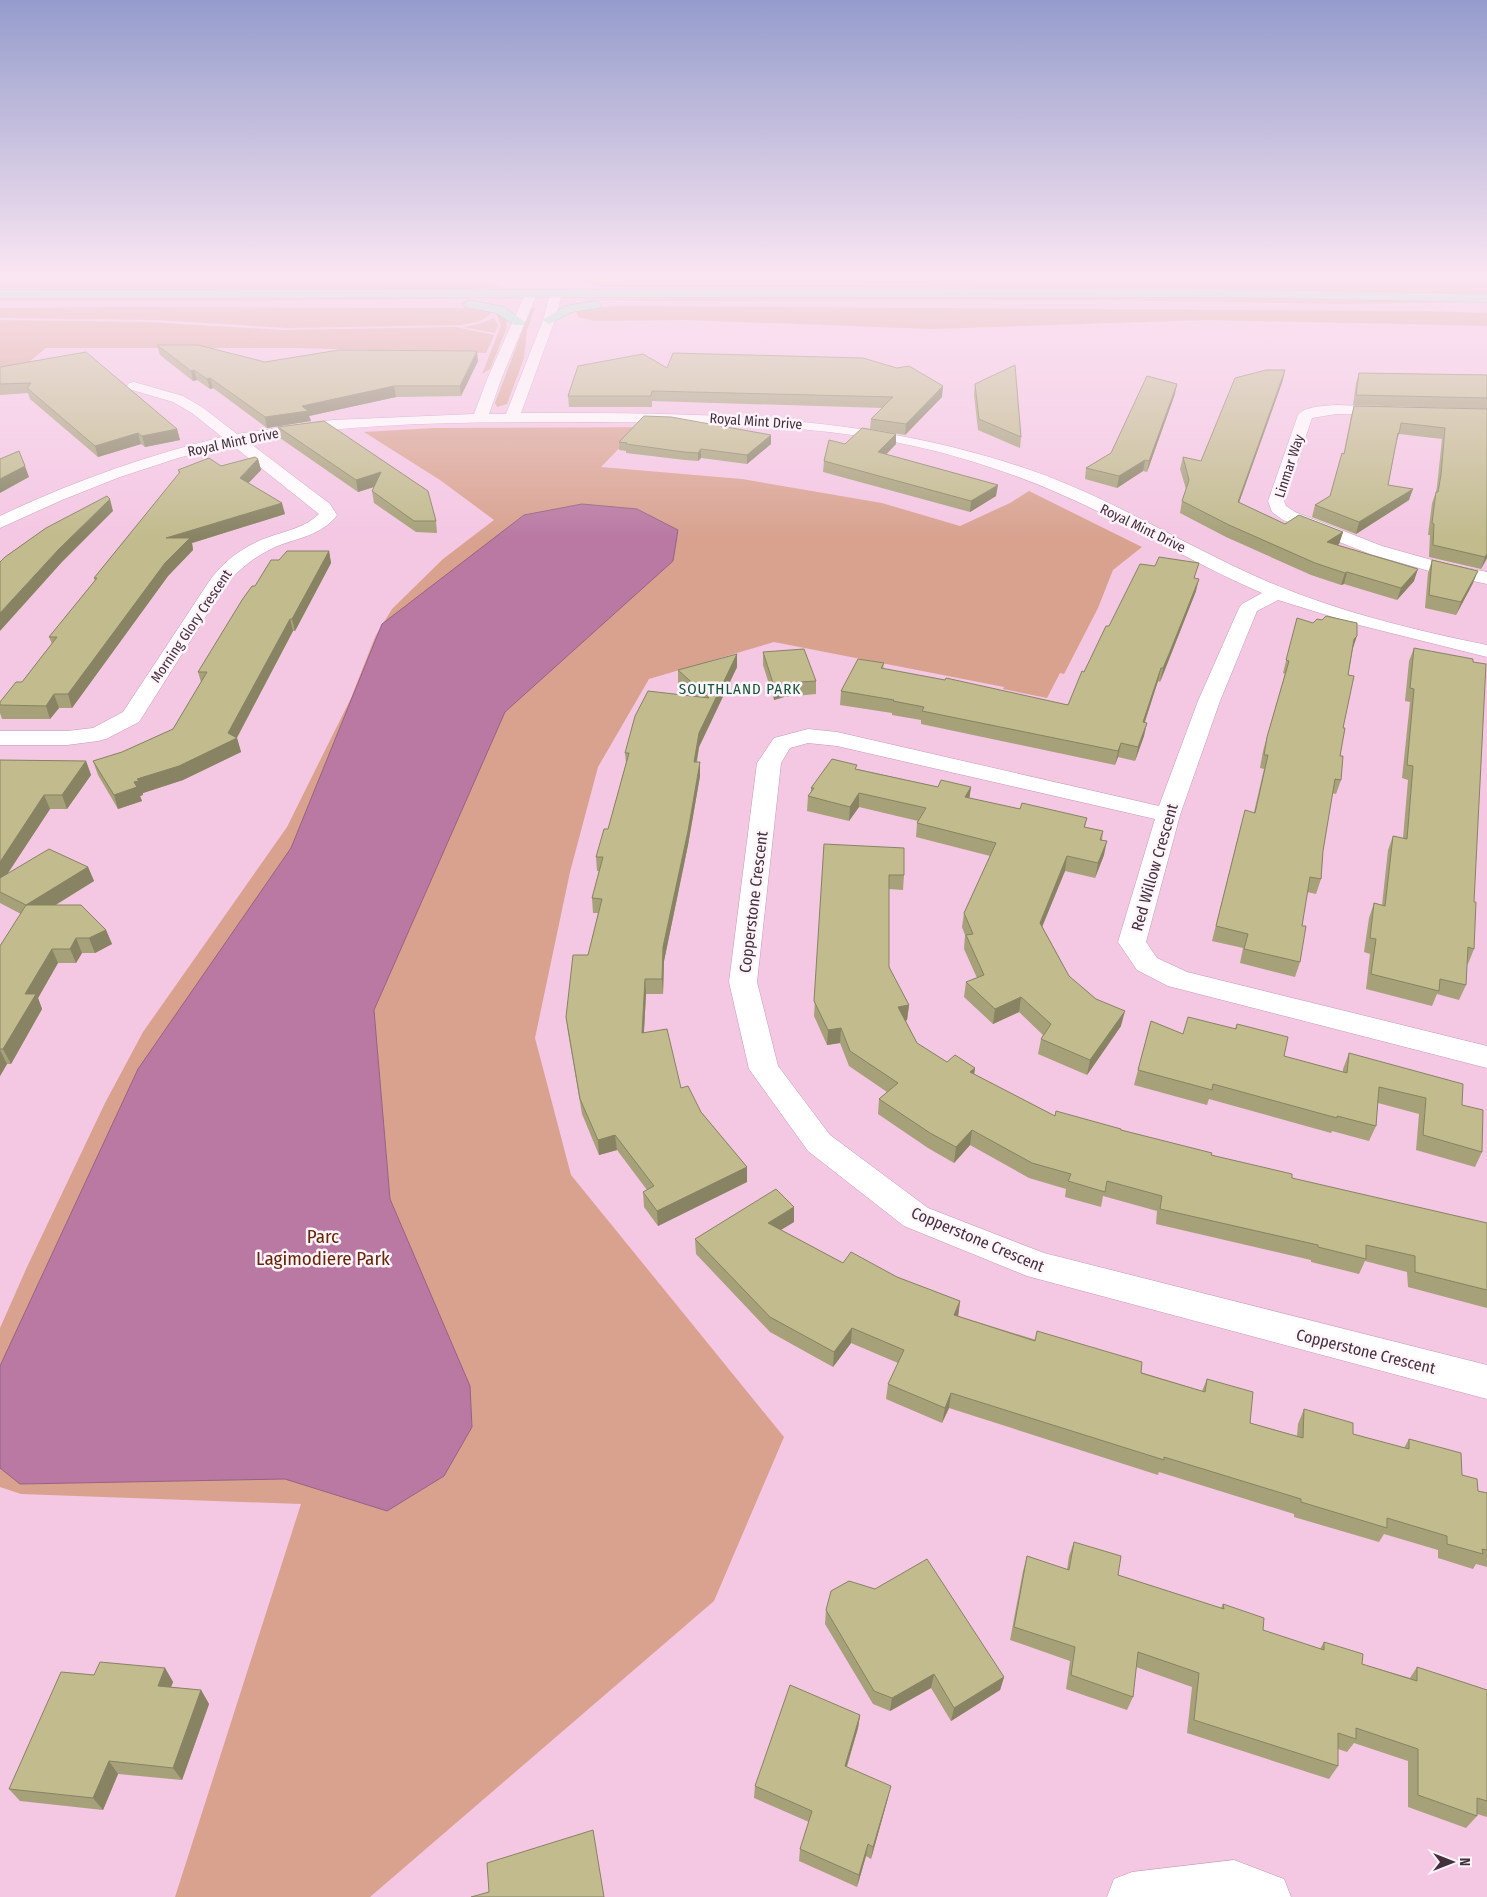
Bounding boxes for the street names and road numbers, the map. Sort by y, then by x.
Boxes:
street label: Royal Mint Drive [709,410,803,433]
street label: Royal Mint Drive [186,425,280,460]
street label: Linmar Way [1271,431,1308,500]
street label: Royal Mint Drive [1097,500,1188,556]
street label: Morning Glory Crescent [147,566,236,686]
street label: Red Willow Crescent [1127,801,1182,933]
street label: Copperstone Crescent [735,829,772,974]
street label: Copperstone Crescent [908,1203,1048,1276]
street label: Copperstone Crescent [1294,1325,1438,1378]

